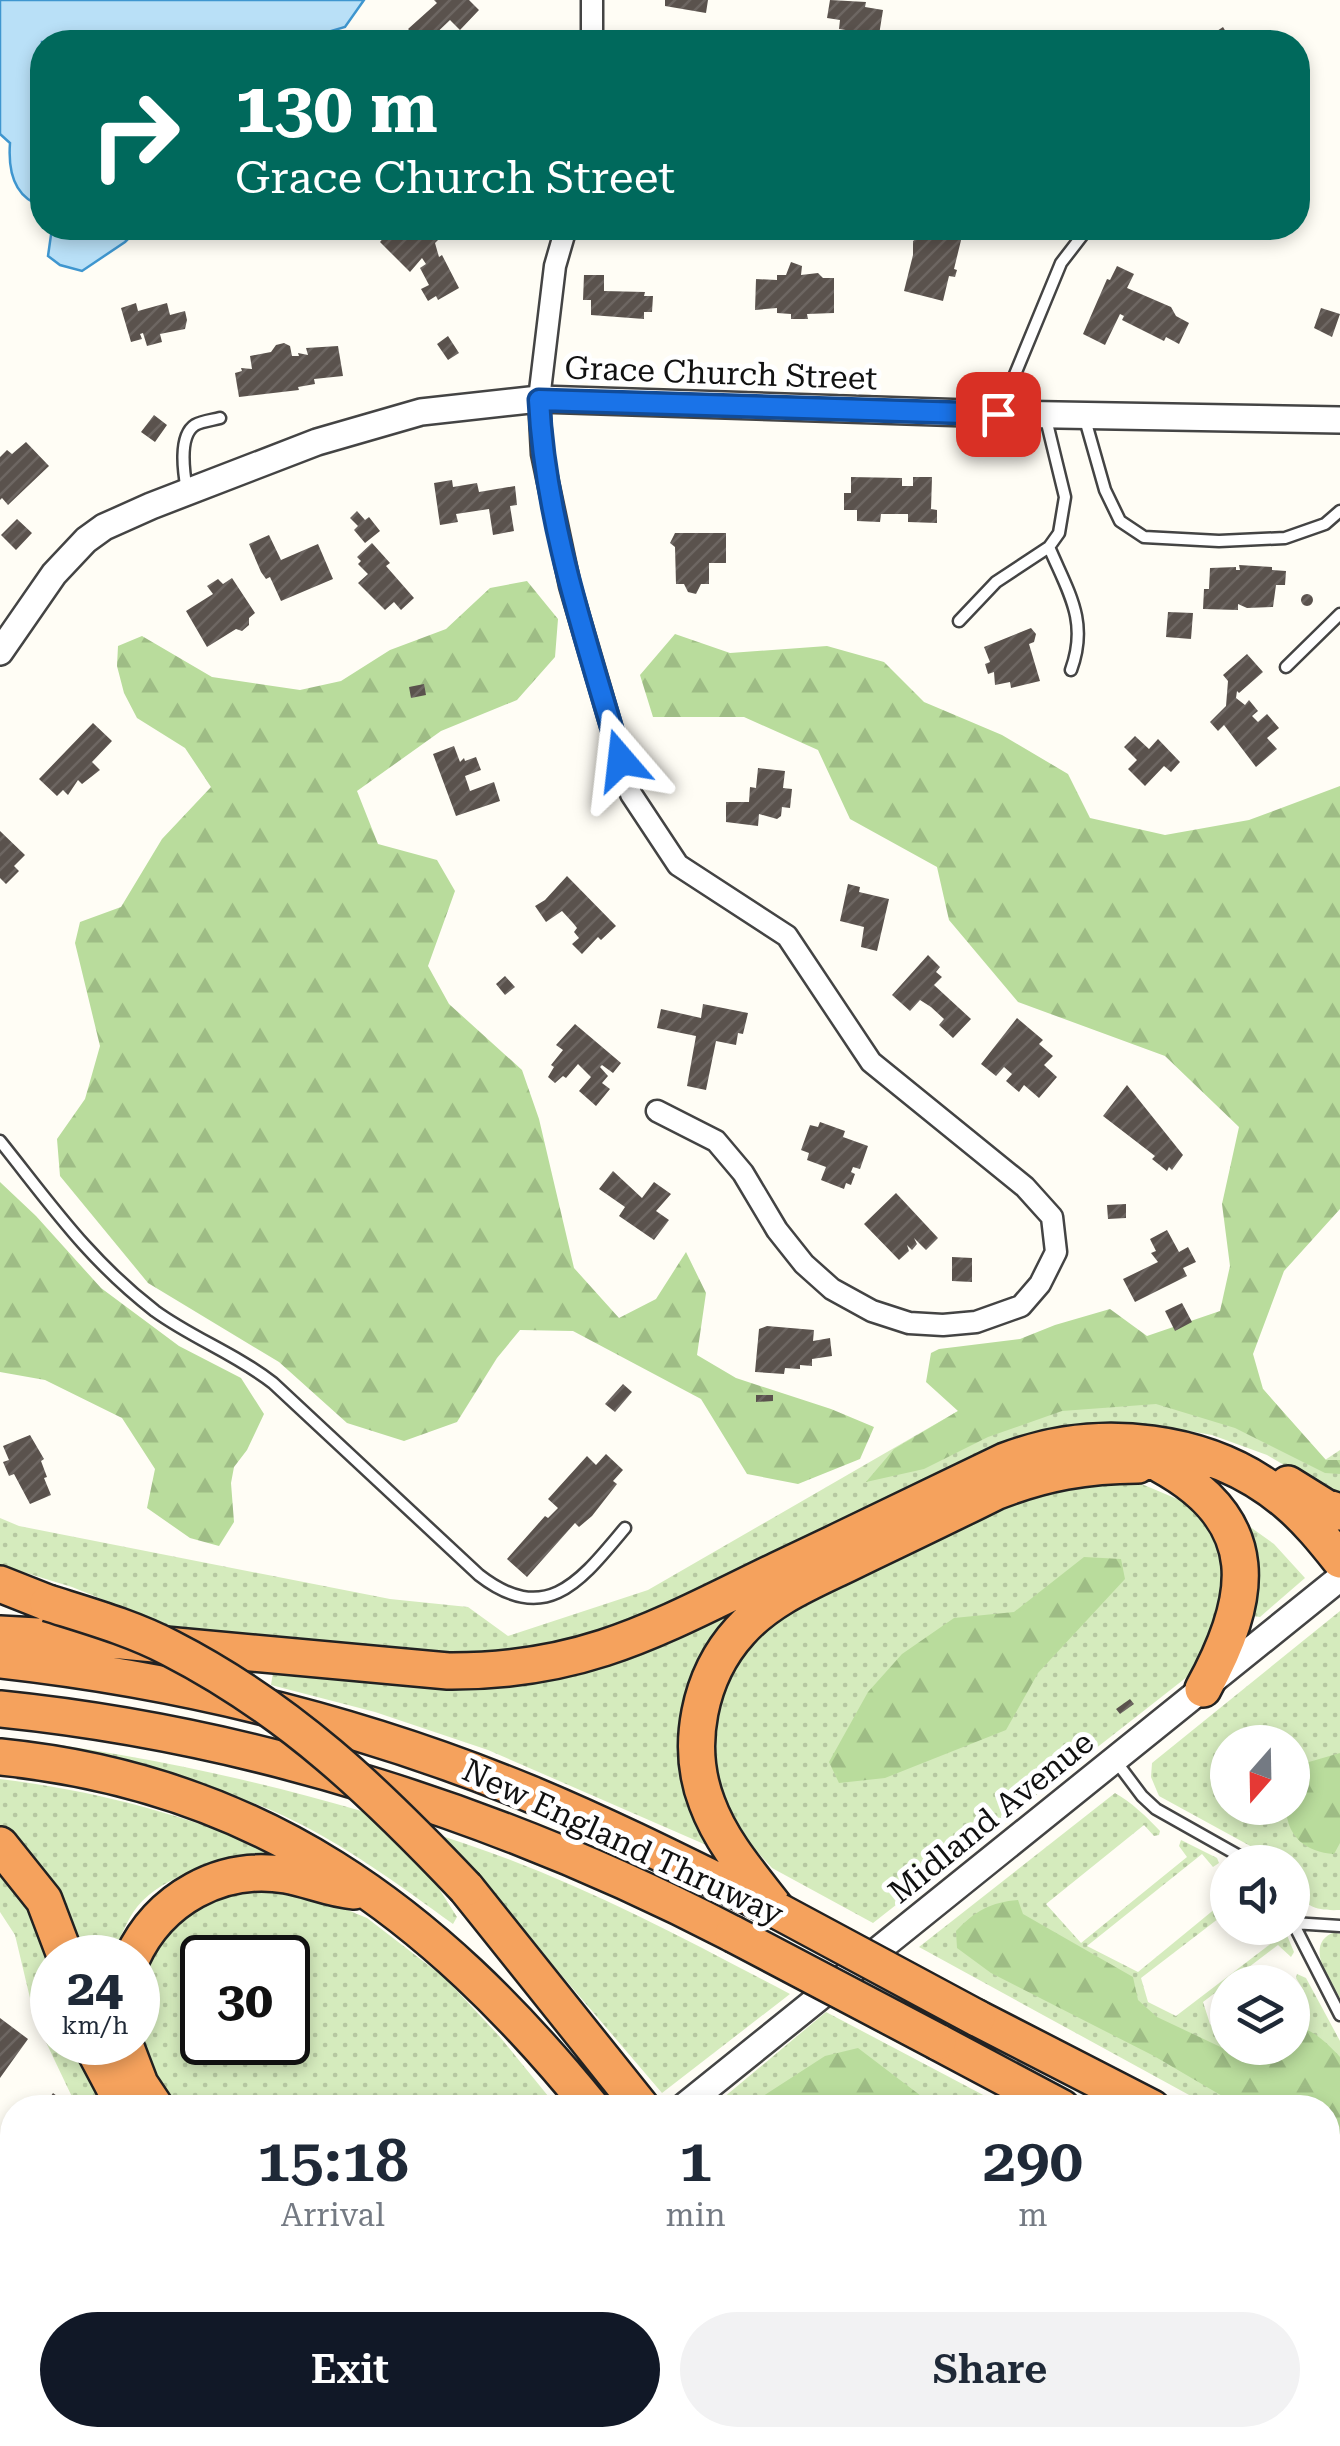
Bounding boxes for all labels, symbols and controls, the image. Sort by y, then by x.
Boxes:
text: 130 m [235,67,438,149]
icon: right [70,70,200,200]
text: Grace Church Street [235,151,675,204]
street label: Grace Church Street [564,349,878,397]
pin [956,372,1041,457]
icon: arrive [971,387,1026,442]
position arrow [569,708,673,812]
street label: Midland Avenue [881,1723,1101,1911]
north arrow [1210,1725,1310,1825]
map controls [1210,1725,1310,2065]
street label: New England Thruway [457,1751,789,1933]
button: sound [1210,1845,1310,1945]
speed limit sign: 30 [180,1935,310,2065]
text: 24 [67,1959,123,2017]
button: layers [1210,1965,1310,2065]
text: km/h [62,2011,128,2040]
text: 15:18 [257,2125,409,2196]
text: 1 [679,2125,712,2196]
text: 290 [982,2125,1083,2196]
text: Arrival [281,2196,385,2234]
text: min [666,2196,726,2234]
text: m [1018,2196,1047,2234]
button: Exit [40,2312,660,2427]
button: Share [680,2312,1300,2427]

